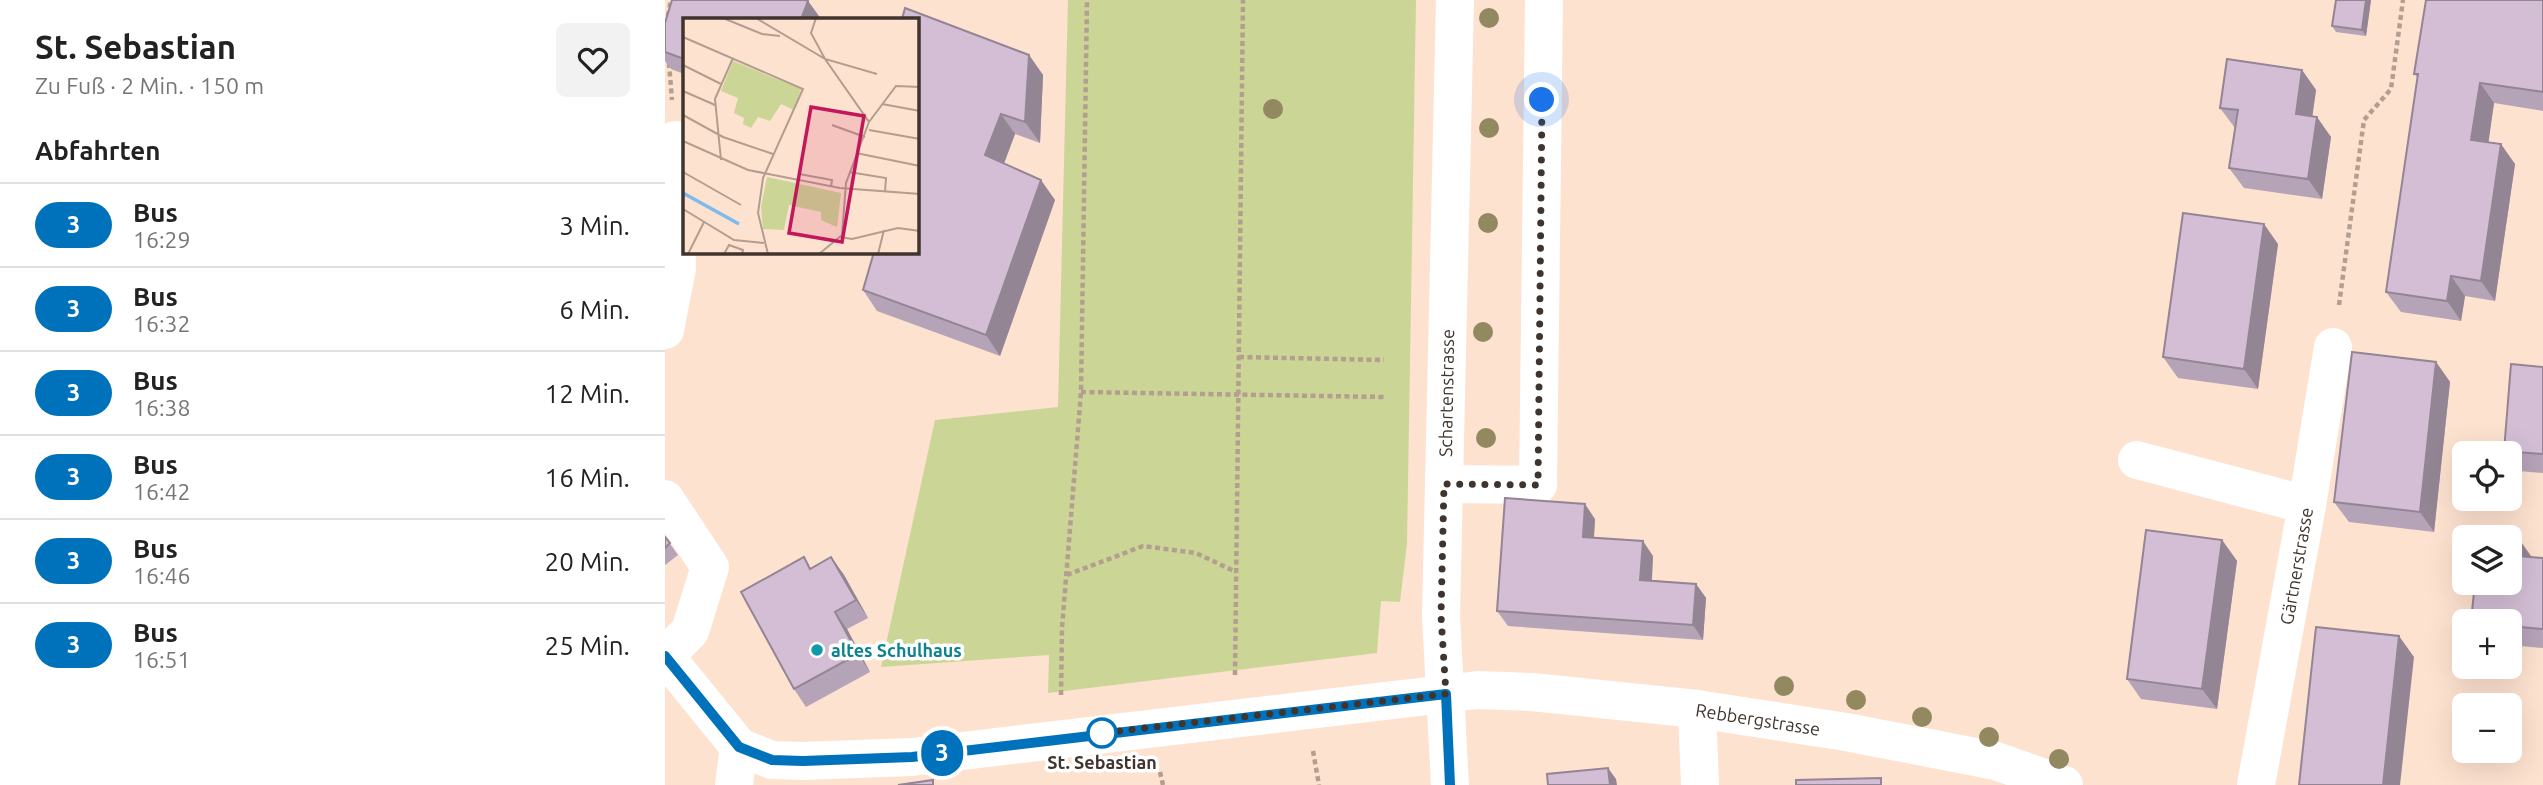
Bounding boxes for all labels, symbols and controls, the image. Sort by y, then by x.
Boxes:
inset map [683,18,919,254]
button: heart [556,23,630,97]
text: St. Sebastian [35,28,236,65]
text: Zu Fuß · 2 Min. · 150 m [35,73,264,98]
your location [1524,82,1559,117]
text: Abfahrten [35,136,160,165]
text: Bus [133,198,178,227]
text: 3 [67,211,80,238]
text: 3 Min. [559,211,630,240]
text: 16:29 [133,227,191,252]
text: Bus [133,282,178,311]
text: 3 [67,295,80,322]
text: 6 Min. [559,295,630,324]
text: 16:32 [133,311,191,336]
street label: Schartenstrasse [1435,329,1457,457]
text: Bus [133,366,178,395]
text: 3 [67,379,80,406]
text: 12 Min. [545,379,630,408]
text: 16:38 [133,395,191,420]
map controls [2452,441,2522,763]
button: locate [2452,441,2522,511]
text: Bus [133,450,178,479]
text: 3 [67,463,80,490]
text: 16 Min. [545,463,630,492]
text: 16:42 [133,479,191,504]
street label: Gärtnerstrasse [2276,506,2316,626]
button: layers [2452,525,2522,595]
text: Bus [133,534,178,563]
text: 3 [67,547,80,574]
text: 20 Min. [545,547,630,576]
text: 16:46 [133,563,191,588]
button: + [2452,609,2522,679]
text: Bus [133,618,178,647]
text: 3 [67,631,80,658]
text: 25 Min. [545,631,630,660]
place label: altes Schulhaus [831,640,962,660]
marker: altes Schulhaus [809,642,825,658]
text: 16:51 [133,647,191,672]
button: − [2452,693,2522,763]
street label: Rebbergstrasse [1694,699,1822,739]
marker: St. Sebastian [1087,718,1117,748]
line badge: 3 [919,730,965,776]
text: 3 [935,739,949,766]
place label: St. Sebastian [1047,752,1157,772]

